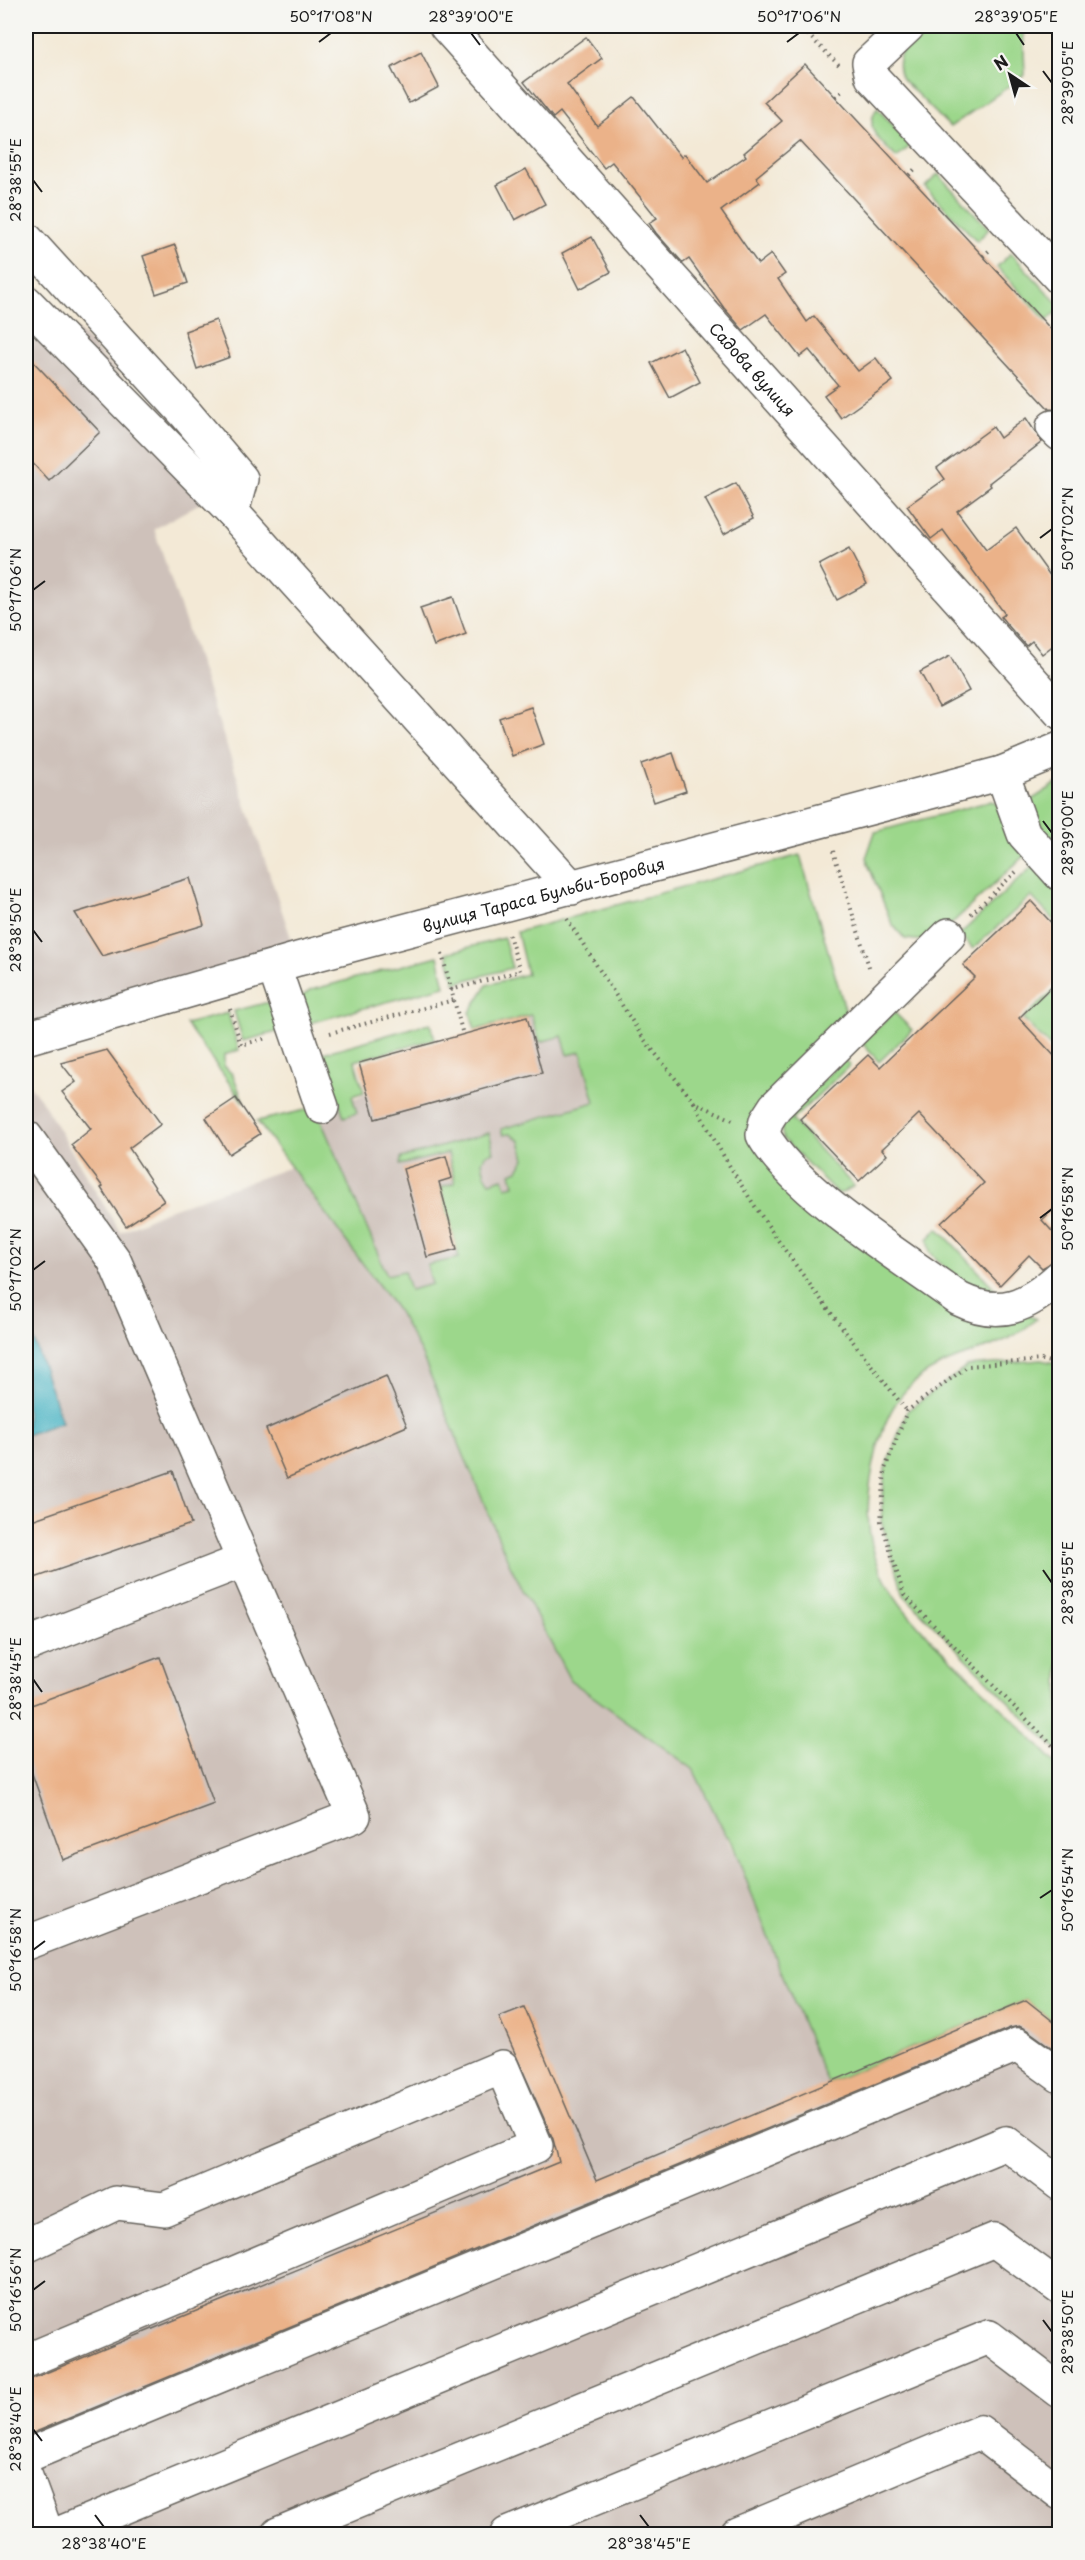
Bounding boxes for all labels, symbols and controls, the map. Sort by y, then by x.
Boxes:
text: 50°17'08"N [289,4,373,27]
text: 28°39'00"E [428,4,514,27]
text: 50°17'06"N [757,4,841,27]
text: 28°39'05"E [974,4,1058,27]
text: 28°39'05"E [1055,41,1078,125]
north arrow [980,45,1040,105]
text: N [988,49,1013,75]
text: 28°38'55"E [3,138,26,222]
street label: Садова вулиця [704,316,802,421]
text: 50°17'02"N [1055,487,1078,571]
text: 50°17'06"N [3,548,26,632]
text: 28°39'00"E [1055,790,1078,876]
street label: вулиця Тараса Бульби-Боровця [419,851,667,938]
text: 28°38'50"E [3,888,26,973]
text: 50°16'58"N [1055,1167,1078,1251]
text: 50°17'02"N [3,1228,26,1312]
text: 28°38'55"E [1055,1541,1078,1625]
text: 28°38'45"E [3,1637,26,1721]
text: 50°16'54"N [1055,1848,1078,1932]
text: 50°16'58"N [3,1908,26,1992]
text: 50°16'56"N [3,2247,26,2333]
text: 28°38'50"E [1055,2290,1078,2375]
text: 28°38'40"E [3,2386,26,2472]
text: 28°38'40"E [61,2531,147,2554]
text: 28°38'45"E [607,2531,691,2554]

